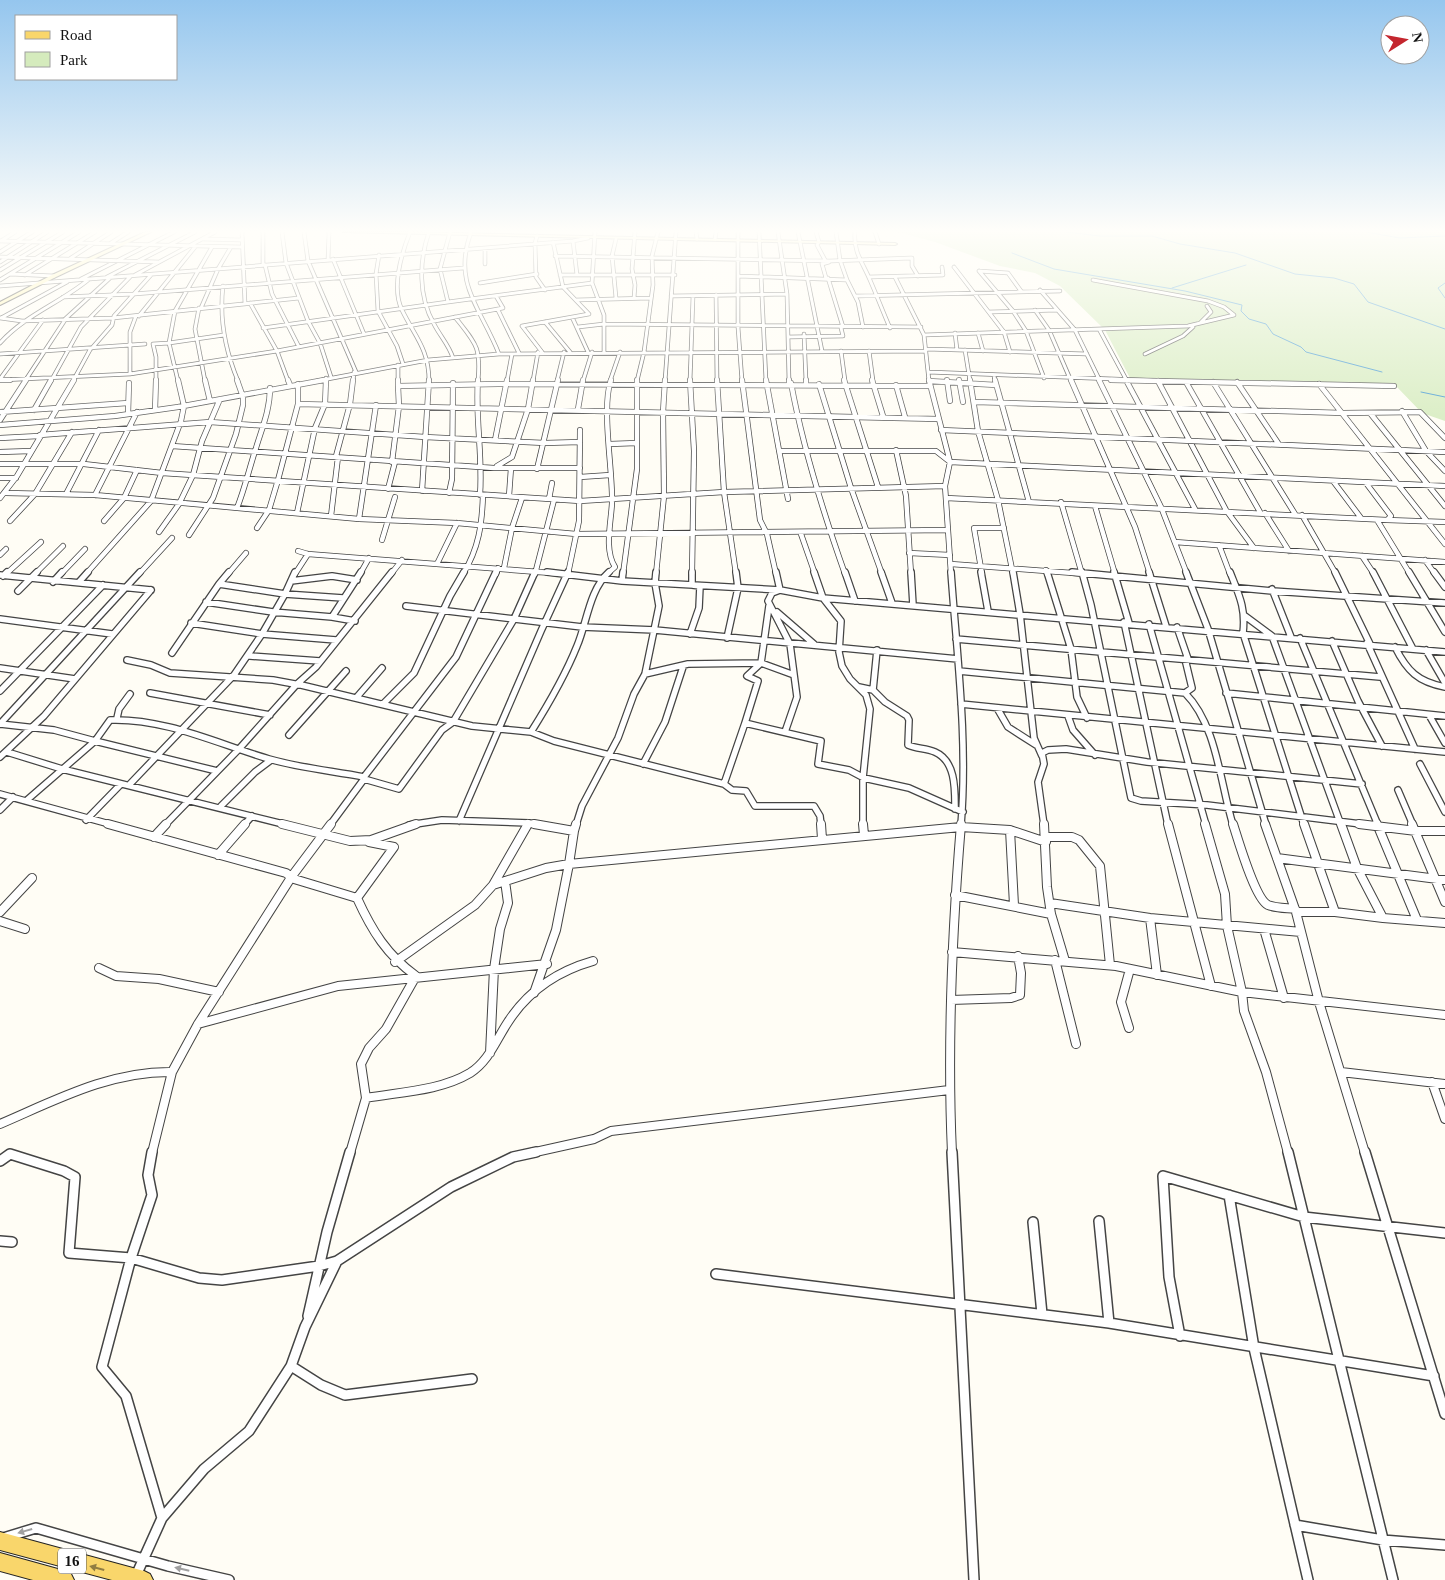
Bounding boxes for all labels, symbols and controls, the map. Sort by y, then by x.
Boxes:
legend [15,15,178,80]
north arrow [1380,15,1430,65]
text: Road [60,27,92,43]
text: N [1409,31,1426,44]
text: Park [60,52,88,68]
one-way arrow [18,1527,33,1535]
road number: 16 [58,1548,86,1574]
one-way arrow [89,1563,104,1571]
one-way arrow [174,1565,189,1573]

